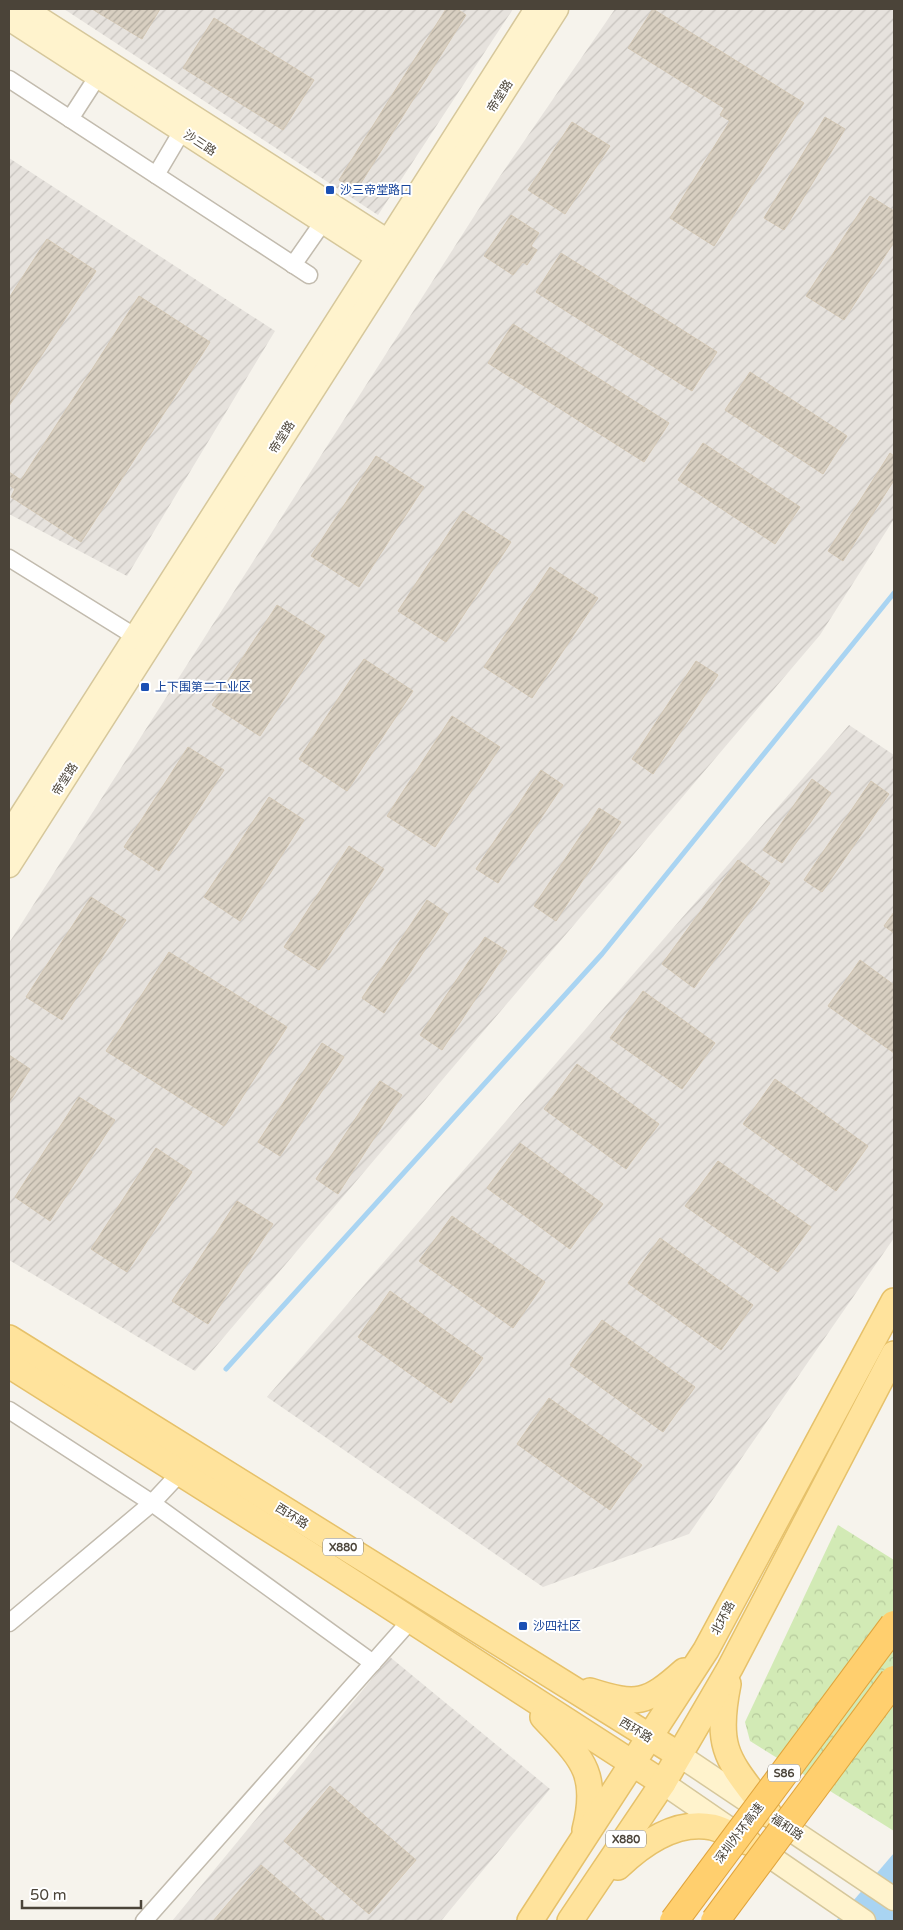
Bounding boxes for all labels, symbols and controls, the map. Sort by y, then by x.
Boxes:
street label: 帝堂路 [484,77,516,115]
street label: 沙三路 [181,127,219,159]
place label: 沙三帝堂路口 [340,183,412,197]
marker: 沙三帝堂路口 [324,184,336,196]
street label: 帝堂路 [266,418,298,456]
place label: 上下围第二工业区 [155,680,251,694]
marker: 上下围第二工业区 [139,681,151,693]
street label: 帝堂路 [49,760,81,798]
street label: 西环路 [273,1501,311,1531]
road number: X880 [323,1538,363,1555]
street label: 北环路 [708,1599,738,1637]
place label: 沙四社区 [533,1619,581,1633]
marker: 沙四社区 [517,1620,529,1632]
street label: 西环路 [617,1715,655,1745]
road number: S86 [768,1765,800,1782]
street label: 深圳外环高速 [712,1800,766,1866]
street label: 福和路 [768,1811,806,1843]
road number: X880 [606,1830,646,1848]
scale bar [22,1878,141,1910]
text: 50 m [30,1886,67,1904]

